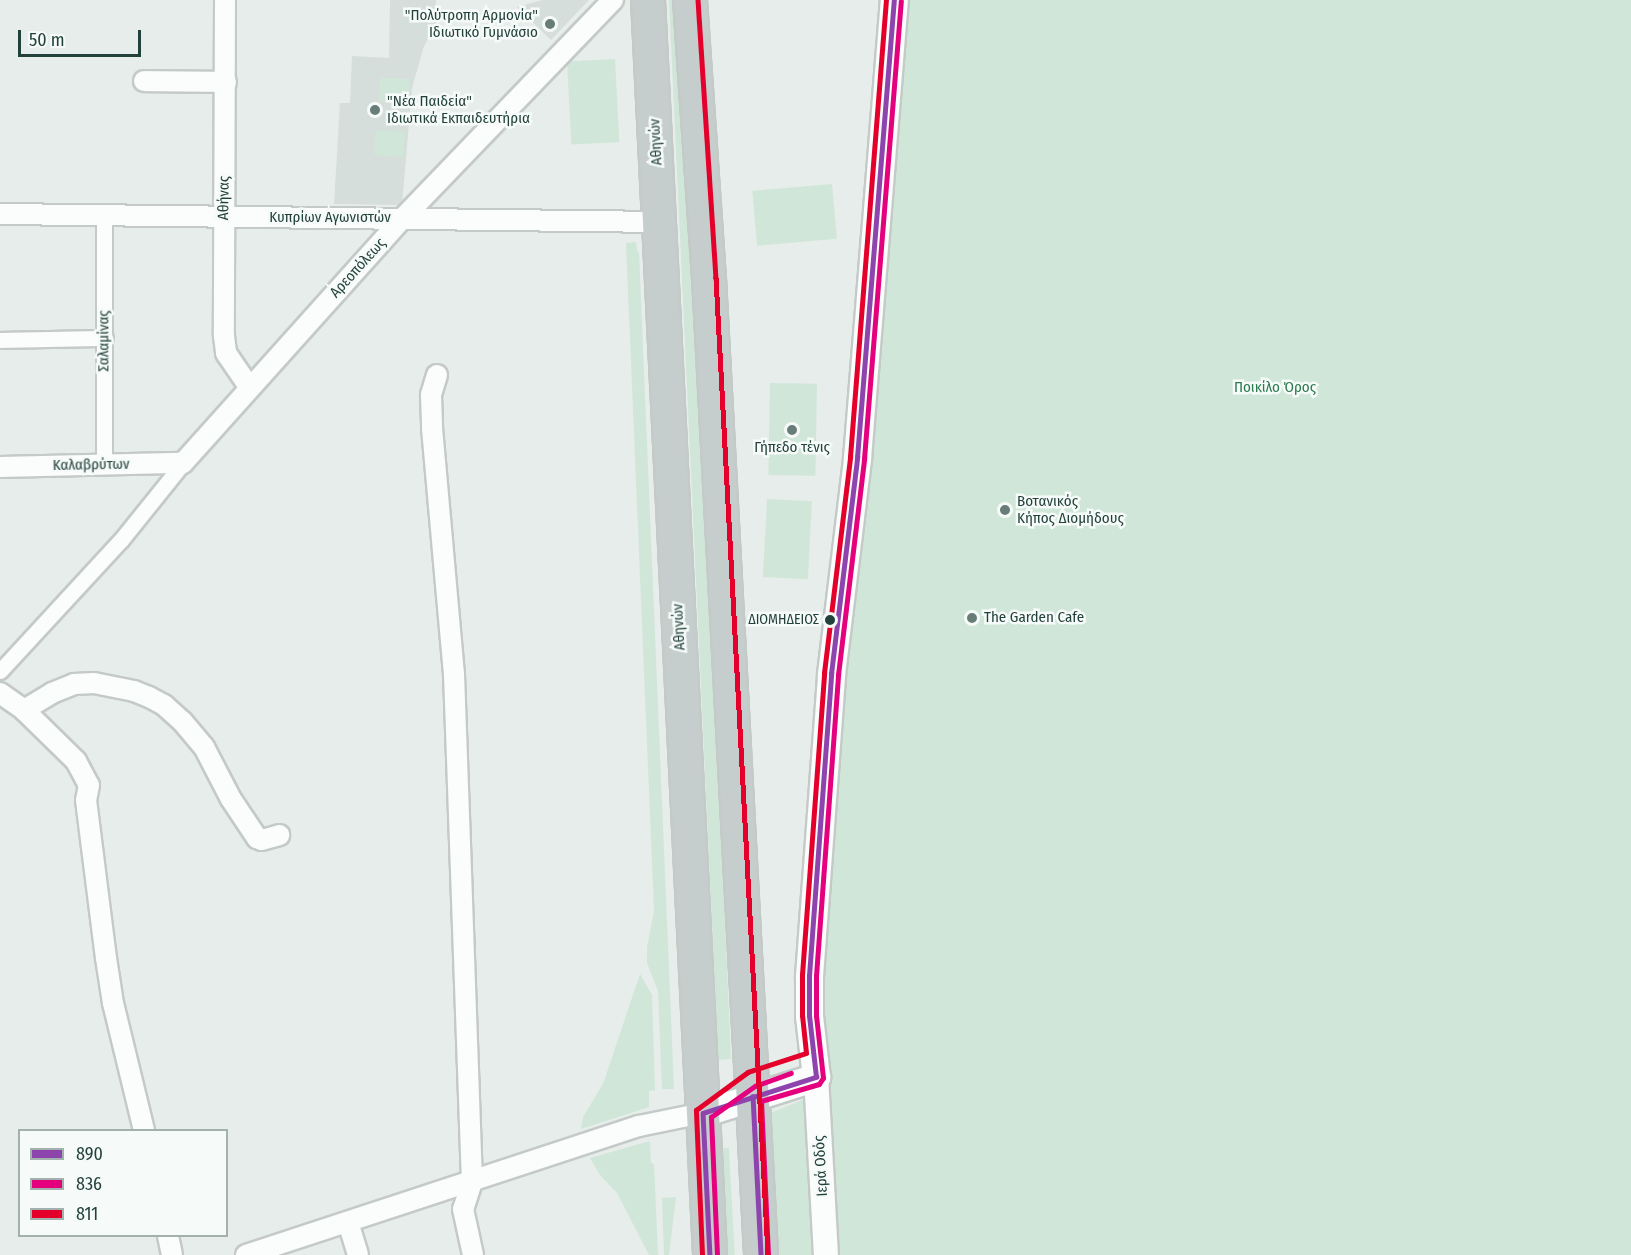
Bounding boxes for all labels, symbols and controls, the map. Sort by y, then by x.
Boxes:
place label: "Πολύτροπη Αρμονία" Ιδιωτικό Γυμνάσιο [405,6,538,41]
marker: "Πολύτροπη Αρμονία" Ιδιωτικό Γυμνάσιο [543,17,557,31]
scale bar [21,18,144,56]
text: 50 m [29,29,65,51]
place label: "Νέα Παιδεία" Ιδιωτικά Εκπαιδευτήρια [387,92,530,127]
marker: "Νέα Παιδεία" Ιδιωτικά Εκπαιδευτήρια [368,103,382,117]
street label: Αθηνών [646,118,666,166]
street label: Αθήνας [215,176,233,220]
street label: Κυπρίων Αγωνιστών [269,209,391,227]
street label: Αρεοπόλεως [326,234,390,302]
street label: Σαλαμίνας [95,310,113,372]
park label: Ποικίλο Όρος [1234,379,1316,397]
marker: Γήπεδο τένις [785,423,799,437]
place label: Γήπεδο τένις [754,439,830,457]
street label: Καλαβρύτων [52,455,130,475]
place label: Βοτανικός Κήπος Διομήδους [1017,492,1124,527]
marker: Βοτανικός Κήπος Διομήδους [998,503,1012,517]
street label: Αθηνών [669,603,689,651]
place label: The Garden Cafe [984,609,1084,627]
marker: The Garden Cafe [965,611,979,625]
place label: ΔΙΟΜΗΔΕΙΟΣ [748,612,819,628]
marker: ΔΙΟΜΗΔΕΙΟΣ [824,614,836,626]
legend [18,1129,228,1237]
street label: Ιερά Οδός [810,1135,832,1197]
text: 890 [76,1143,103,1165]
text: 836 [76,1173,102,1195]
text: 811 [76,1203,98,1225]

